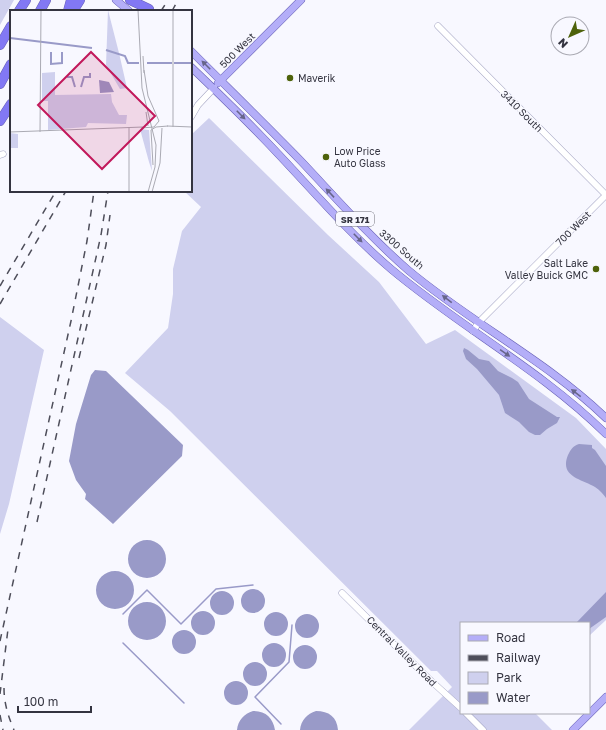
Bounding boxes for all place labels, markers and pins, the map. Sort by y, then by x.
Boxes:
place label: Maverik [298,72,336,84]
marker: Maverik [285,73,295,83]
place label: Low Price Auto Glass [334,145,386,169]
marker: Low Price Auto Glass [321,152,331,162]
place label: Salt Lake Valley Buick GMC [505,257,588,281]
marker: Salt Lake Valley Buick GMC [591,264,601,274]

